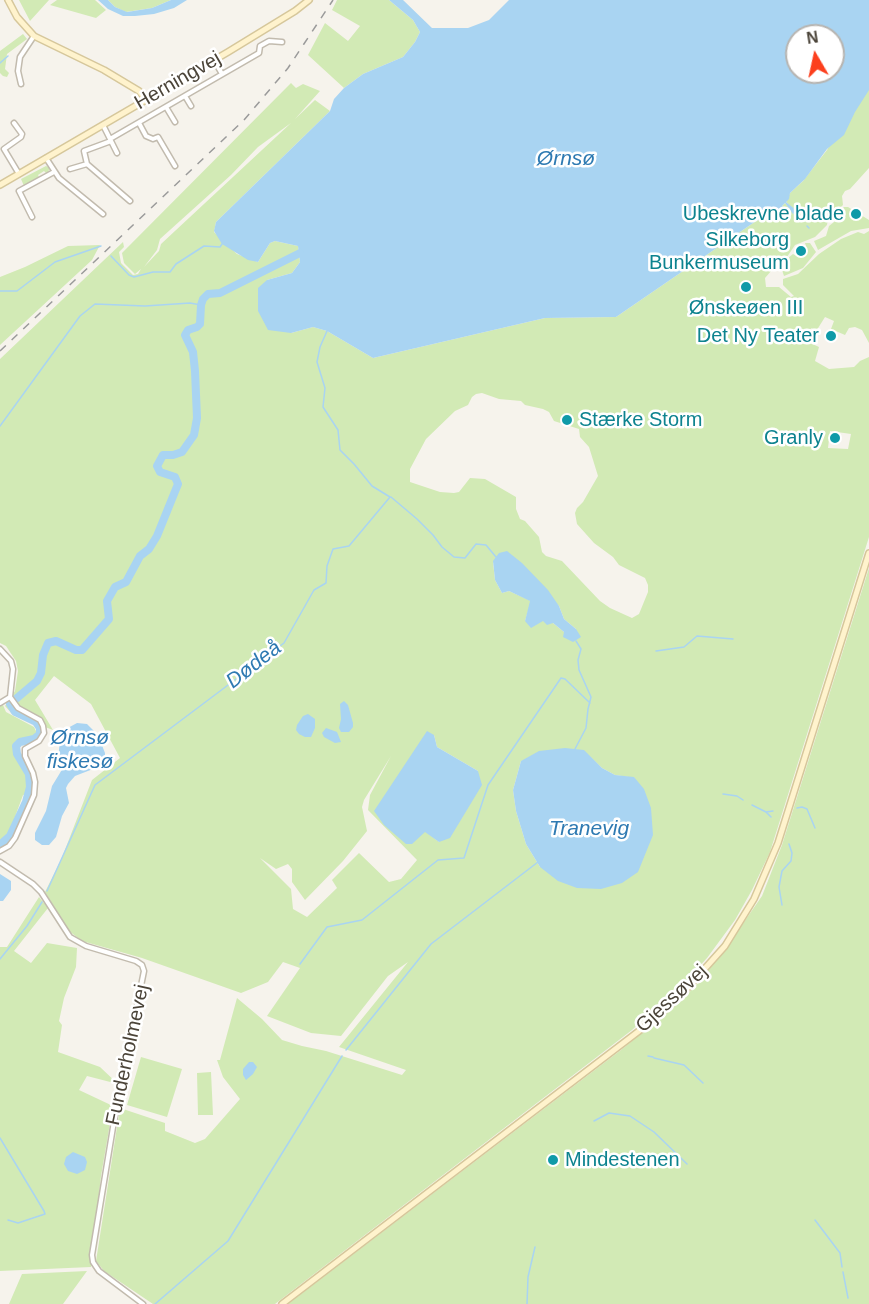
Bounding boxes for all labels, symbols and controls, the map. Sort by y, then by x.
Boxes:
north arrow [785,24,845,84]
text: N [805,28,819,47]
street label: Herningvej [131,47,225,115]
water label: Ørnsø [537,146,595,172]
place label: Ubeskrevne blade [683,202,844,226]
marker: Ubeskrevne blade [849,207,863,221]
place label: Silkeborg Bunkermuseum [649,228,789,275]
marker: Silkeborg Bunkermuseum [794,244,808,258]
marker: Ønskeøen III [739,280,753,294]
place label: Ønskeøen III [689,296,803,320]
place label: Det Ny Teater [697,324,819,348]
marker: Det Ny Teater [824,329,838,343]
place label: Stærke Storm [579,408,702,432]
marker: Stærke Storm [560,413,574,427]
place label: Granly [764,426,823,450]
marker: Granly [828,431,842,445]
water label: Dødeå [221,636,287,694]
water label: Ørnsø fiskesø [47,725,113,775]
water label: Tranevig [549,816,629,842]
street label: Gjessøvej [631,960,713,1038]
street label: Funderholmevej [101,982,155,1128]
place label: Mindestenen [565,1148,680,1172]
marker: Mindestenen [546,1153,560,1167]

